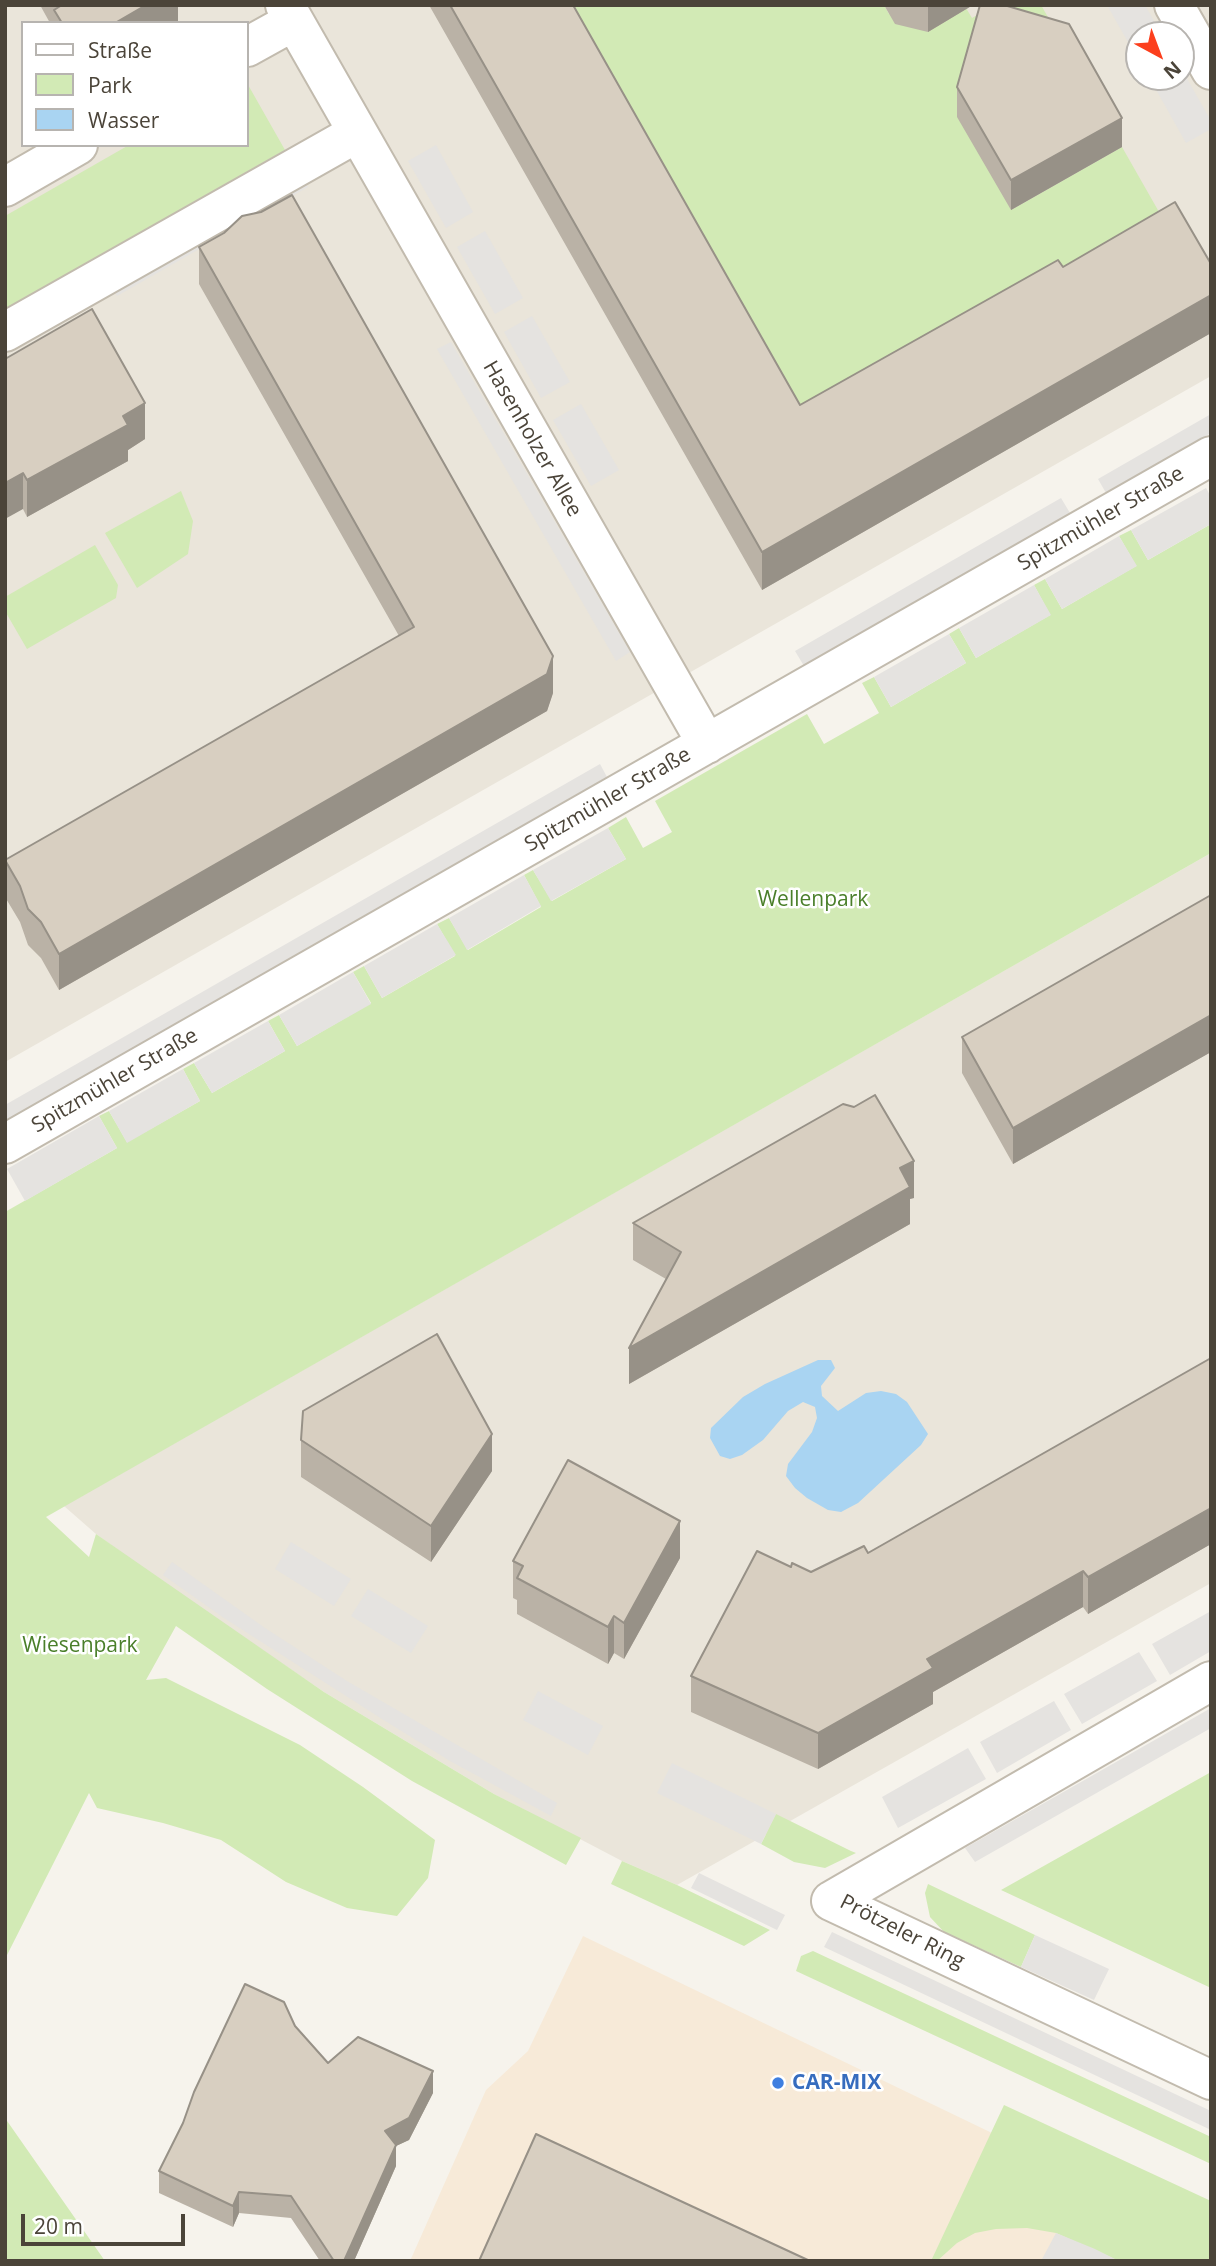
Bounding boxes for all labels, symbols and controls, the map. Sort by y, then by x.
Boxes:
legend [21,21,248,147]
north arrow [1125,21,1195,91]
text: Straße [88,36,152,64]
text: N [1158,55,1187,85]
text: Park [88,71,132,99]
text: Wasser [88,106,159,134]
street label: Hasenholzer Allee [477,357,587,521]
street label: Spitzmühler Straße [1014,461,1188,577]
street label: Spitzmühler Straße [521,742,695,858]
park label: Wellenpark [758,887,868,913]
street label: Spitzmühler Straße [28,1023,202,1139]
park label: Wiesenpark [22,1633,138,1659]
street label: Prötzeler Ring [835,1890,969,1974]
place label: CAR-MIX [792,2070,881,2096]
marker: CAR-MIX [770,2075,786,2091]
scale bar [24,2200,189,2244]
text: 20 m [34,2212,83,2240]

